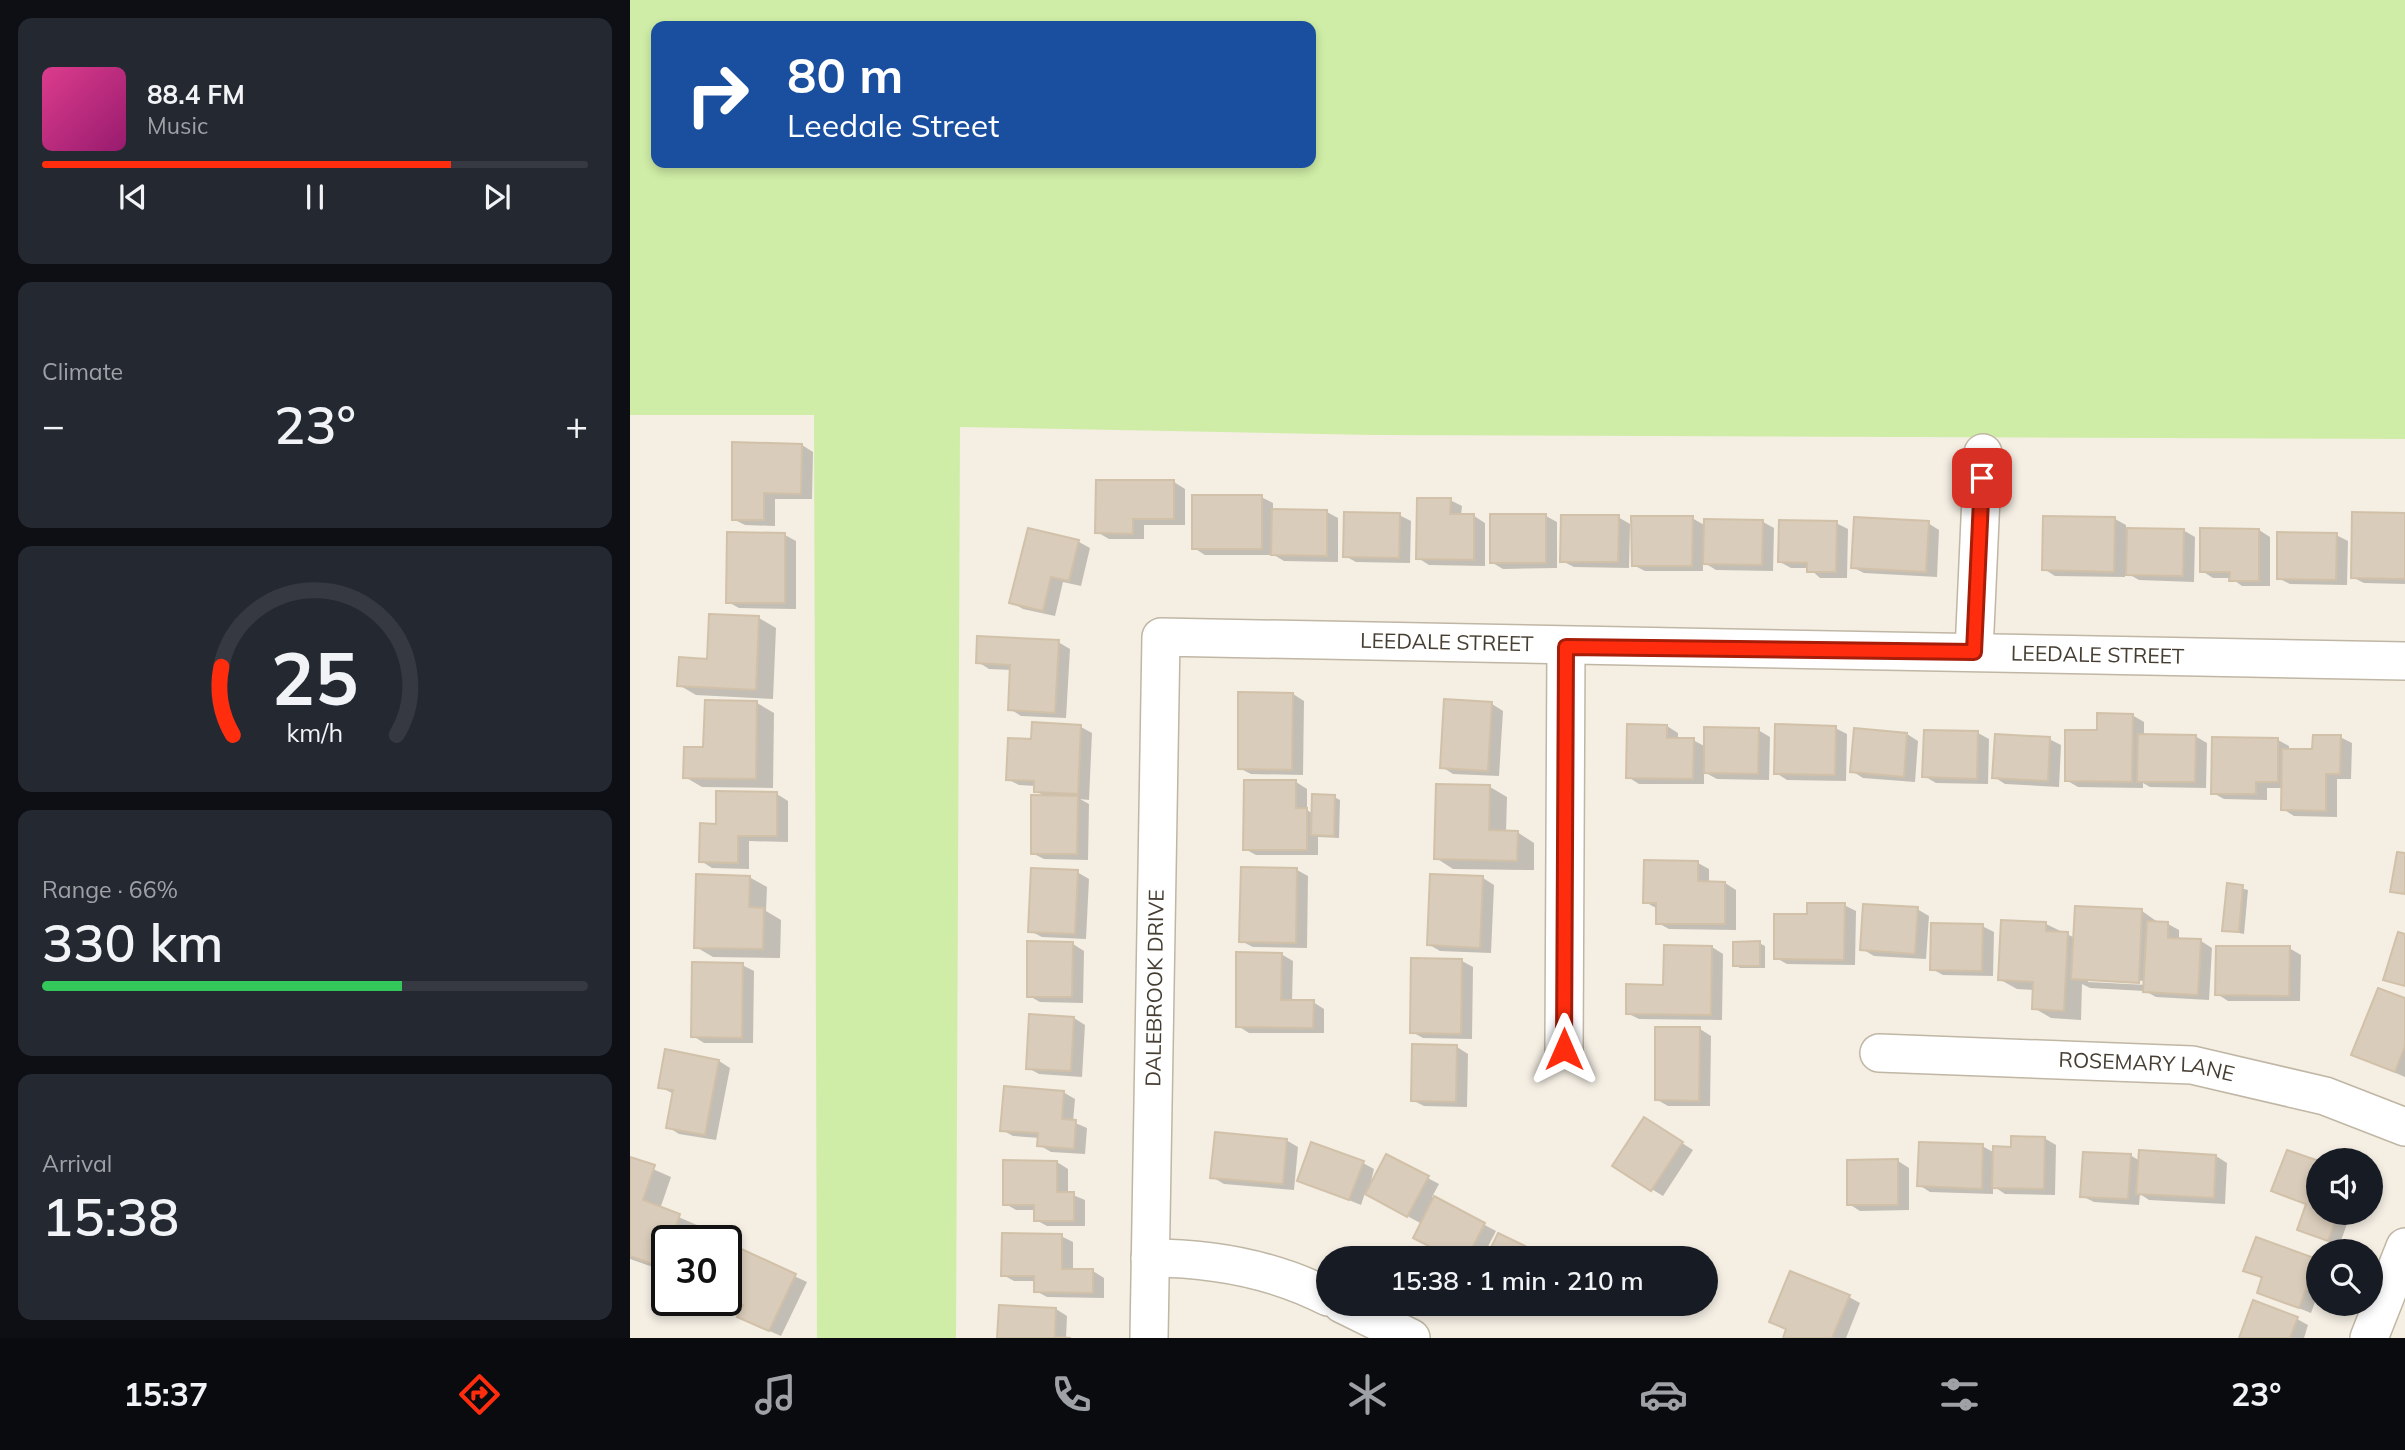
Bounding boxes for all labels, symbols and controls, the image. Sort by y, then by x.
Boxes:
text: 80 m [787,44,903,105]
icon: right [672,49,763,140]
text: 88.4 FM [147,78,245,111]
text: Leedale Street [787,105,999,145]
text: Music [147,111,208,140]
icon: previous [114,178,152,216]
icon: pause [296,178,334,216]
icon: next [478,178,516,216]
text: Climate [42,357,123,386]
text: 23° [274,392,356,457]
text: − [42,401,65,449]
text: + [565,401,588,449]
pin [1952,448,2012,508]
icon: arrive [1963,459,2001,497]
street label: LEEDALE STREET [1360,627,1534,656]
text: 25 [271,632,359,723]
street label: LEEDALE STREET [2011,639,2185,669]
text: km/h [287,717,343,748]
text: Range · 66% [42,875,178,904]
street label: DALEBROOK DRIVE [1139,889,1169,1087]
text: 330 km [42,910,223,975]
position arrow [1527,1012,1601,1086]
street label: ROSEMARY LANE [2058,1046,2237,1086]
map controls [2306,1148,2383,1316]
button: sound [2306,1148,2383,1225]
text: Arrival [42,1149,112,1178]
text: 15:38 [42,1184,179,1249]
speed limit sign: 30 [651,1225,742,1316]
button: search [2306,1239,2383,1316]
text: 15:38 · 1 min · 210 m [1390,1264,1644,1297]
icon: directions [455,1370,504,1419]
icon: music [751,1370,800,1419]
icon: phone [1047,1370,1096,1419]
icon: climate [1343,1370,1392,1419]
icon: car [1639,1370,1688,1419]
icon: filters [1935,1370,1984,1419]
text: 15:37 [123,1374,208,1414]
text: 23° [2231,1374,2281,1414]

